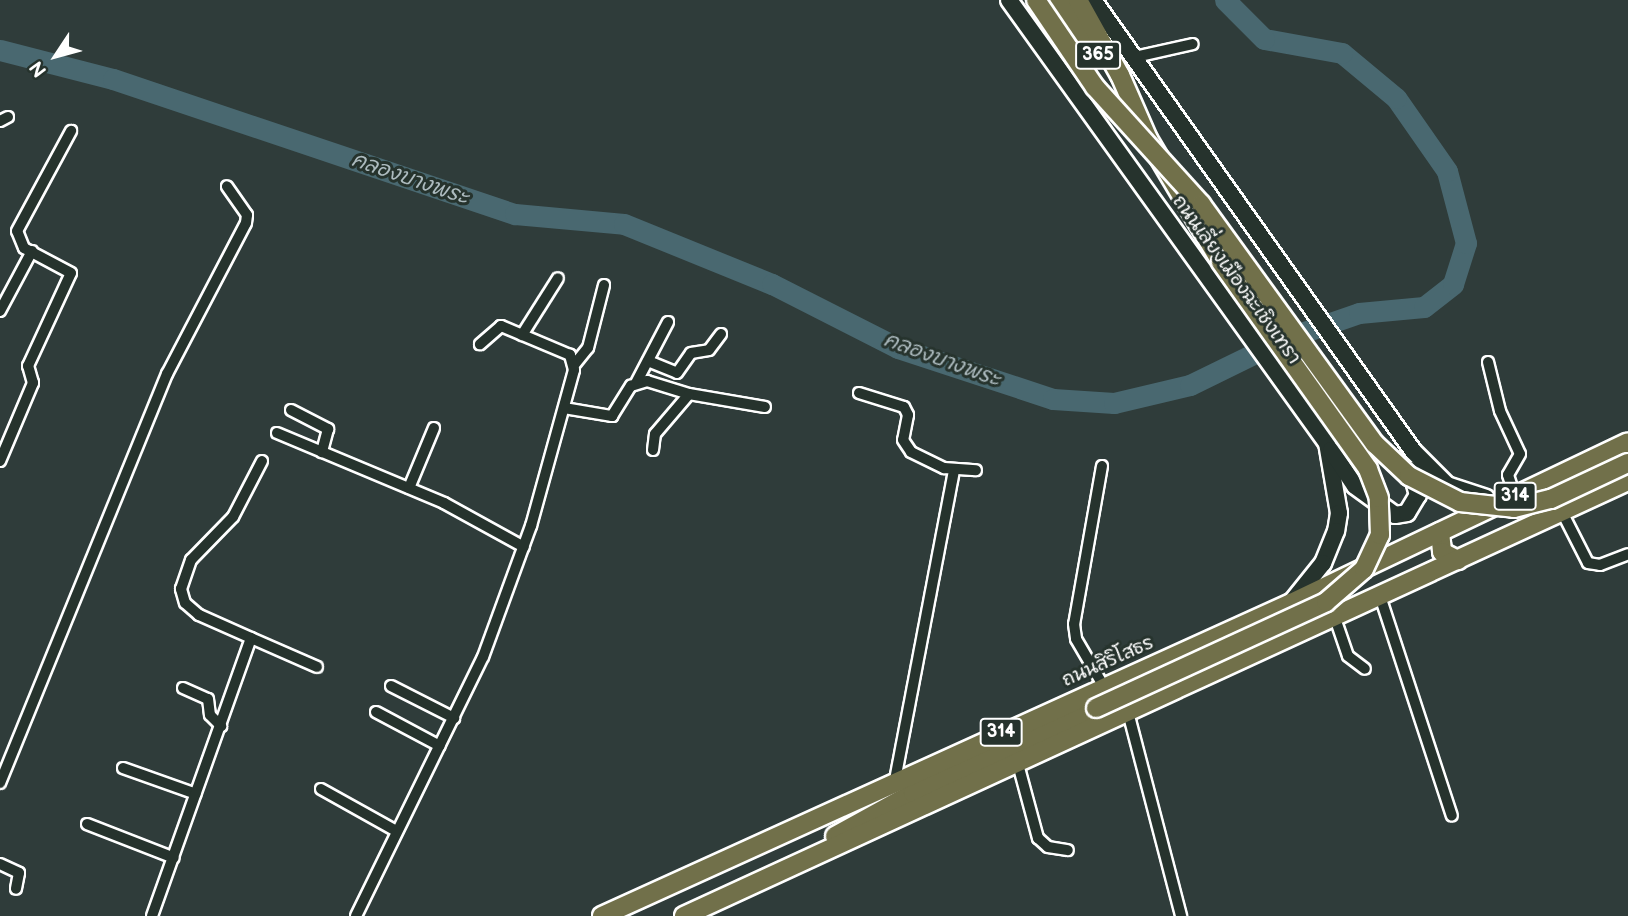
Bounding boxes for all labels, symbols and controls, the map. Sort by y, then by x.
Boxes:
north arrow [21,21,91,91]
road number: 365 [1074,40,1122,70]
text: N [25,56,52,81]
water label: คลองบางพระ [348,147,472,211]
street label: ถนนเลี่ยงเมืองฉะเชิงเทรา [1167,191,1305,369]
water label: คลองบางพระ [880,327,1004,393]
road number: 314 [1492,482,1538,510]
street label: ถนนสิริโสธร [1059,632,1157,692]
road number: 314 [978,718,1024,746]

